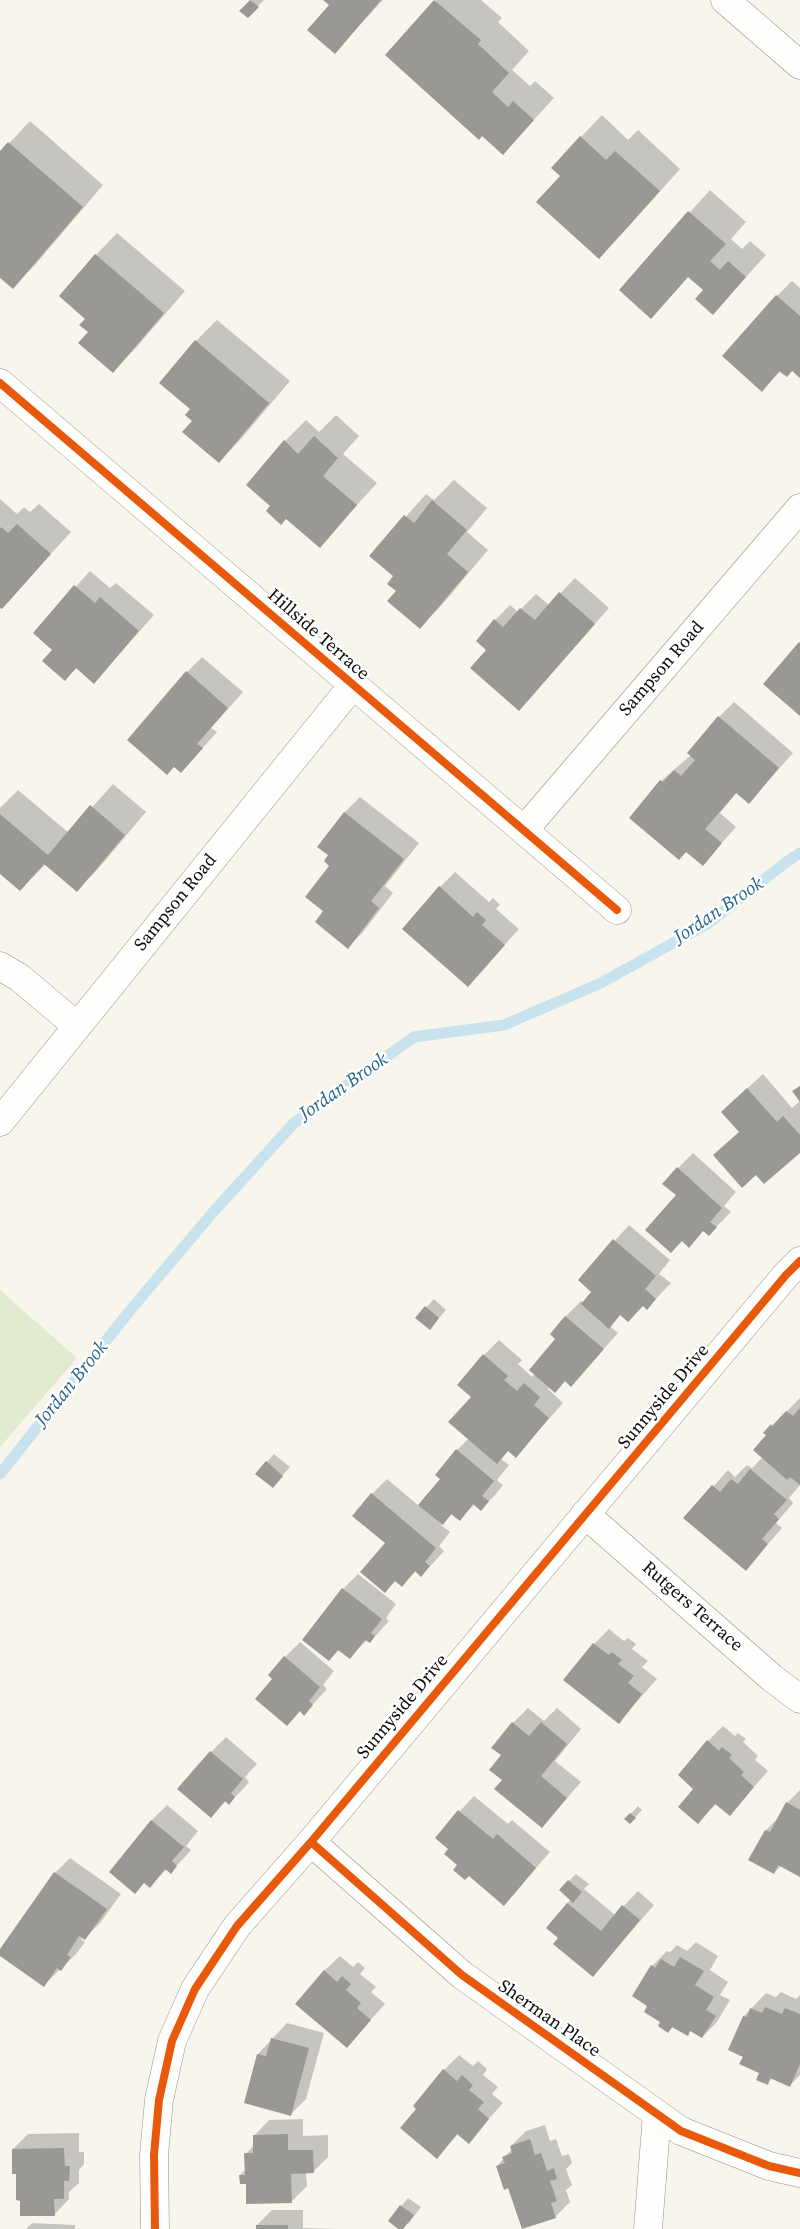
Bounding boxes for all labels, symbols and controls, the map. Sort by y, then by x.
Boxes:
street label: Hillside Terrace [263,585,373,685]
street label: Sampson Road [615,617,709,721]
street label: Sampson Road [130,850,222,956]
water label: Jordan Brook [670,873,768,949]
water label: Jordan Brook [295,1048,393,1126]
water label: Jordan Brook [31,1337,113,1431]
street label: Sunnyside Drive [614,1340,714,1454]
street label: Rutgers Terrace [637,1557,747,1657]
street label: Sunnyside Drive [353,1650,453,1764]
street label: Sherman Place [494,1976,604,2062]

